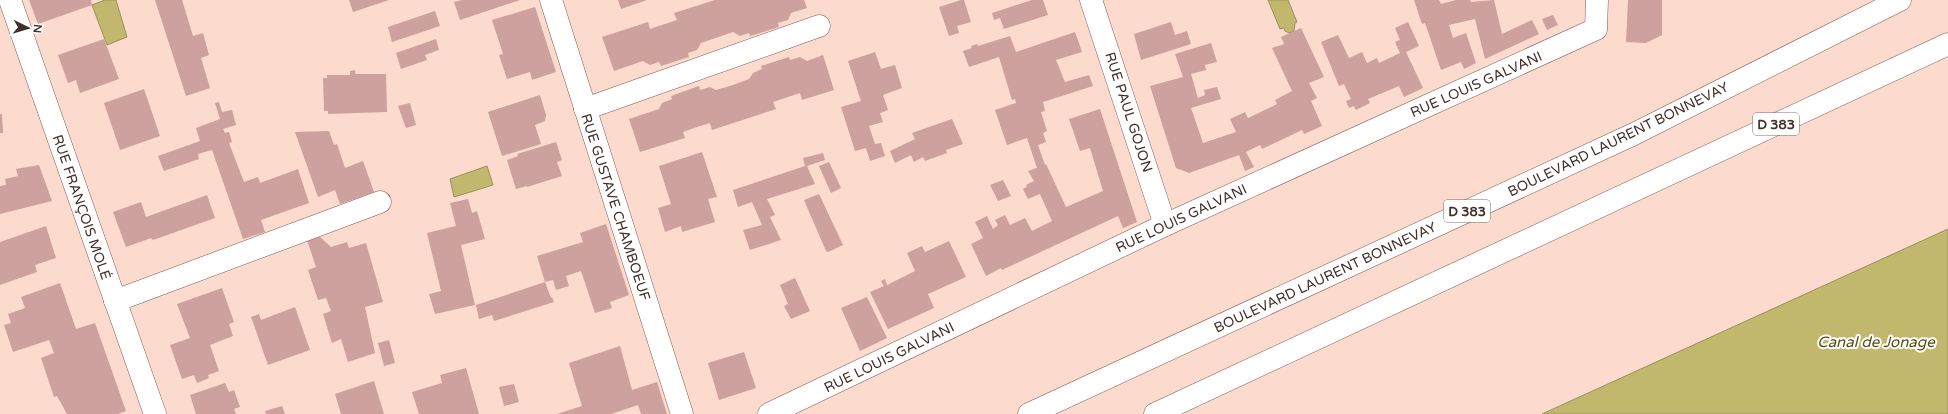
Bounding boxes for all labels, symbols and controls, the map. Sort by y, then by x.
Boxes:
north arrow [8,8,48,48]
text: N [31,24,44,34]
street label: RUE LOUIS GALVANI [1408,48,1545,121]
street label: RUE PAUL GOJON [1101,50,1156,174]
street label: BOULEVARD LAURENT BONNEVAY [1505,78,1731,200]
street label: RUE GUSTAVE CHAMBOEUF [577,111,654,303]
road number: D 383 [1753,113,1799,135]
street label: RUE FRANÇOIS MOLÉ [49,132,114,282]
street label: RUE LOUIS GALVANI [1113,181,1249,256]
road number: D 383 [1444,200,1490,222]
street label: BOULEVARD LAURENT BONNEVAY [1211,218,1439,337]
street label: RUE LOUIS GALVANI [821,319,957,396]
water label: Canal de Jonage [1817,333,1936,351]

